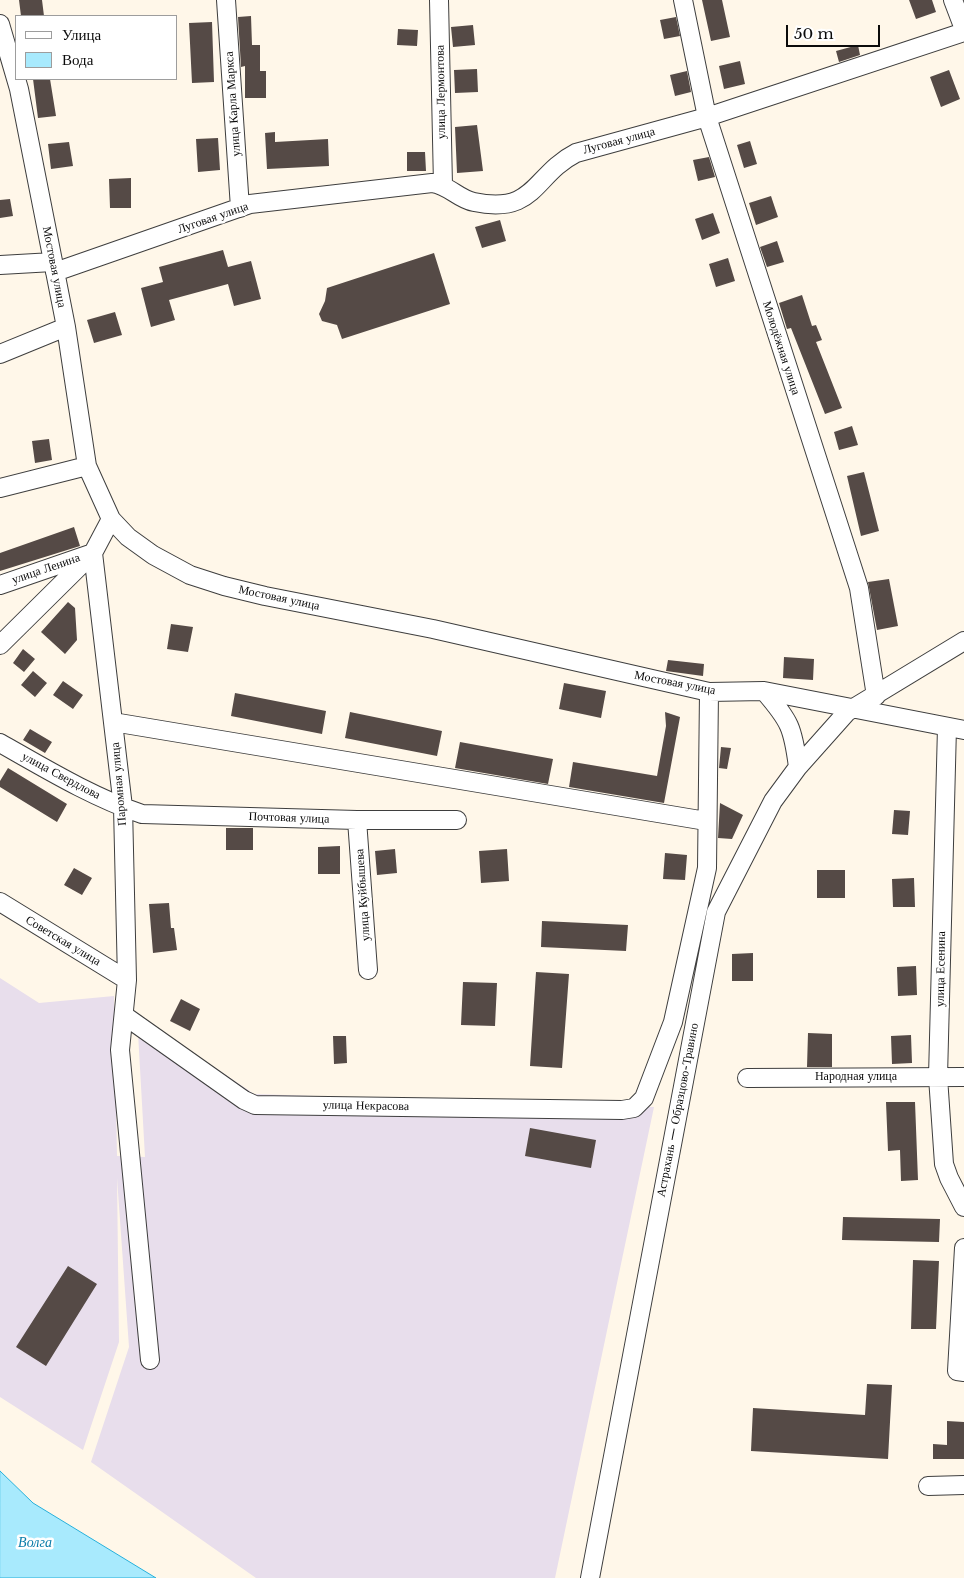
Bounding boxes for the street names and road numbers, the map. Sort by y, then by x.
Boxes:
street label: улица Лермонтова [433,45,449,139]
street label: улица Карла Маркса [222,51,244,157]
street label: Луговая улица [581,124,657,158]
street label: Луговая улица [176,199,250,237]
street label: Мостовая улица [39,225,69,309]
street label: Молодёжная улица [759,299,803,397]
street label: улица Ленина [10,551,82,587]
street label: Мостовая улица [237,582,321,614]
street label: Мостовая улица [633,668,717,698]
street label: Паромная улица [108,742,130,826]
street label: улица Свердлова [19,749,103,803]
street label: Почтовая улица [248,809,330,827]
street label: улица Куйбышева [353,849,373,941]
street label: Советская улица [23,913,103,969]
street label: улица Есенина [933,931,949,1007]
street label: Астрахань — Образцово-Травино [654,1022,702,1198]
street label: Народная улица [815,1070,897,1084]
street label: улица Некрасова [323,1098,409,1114]

